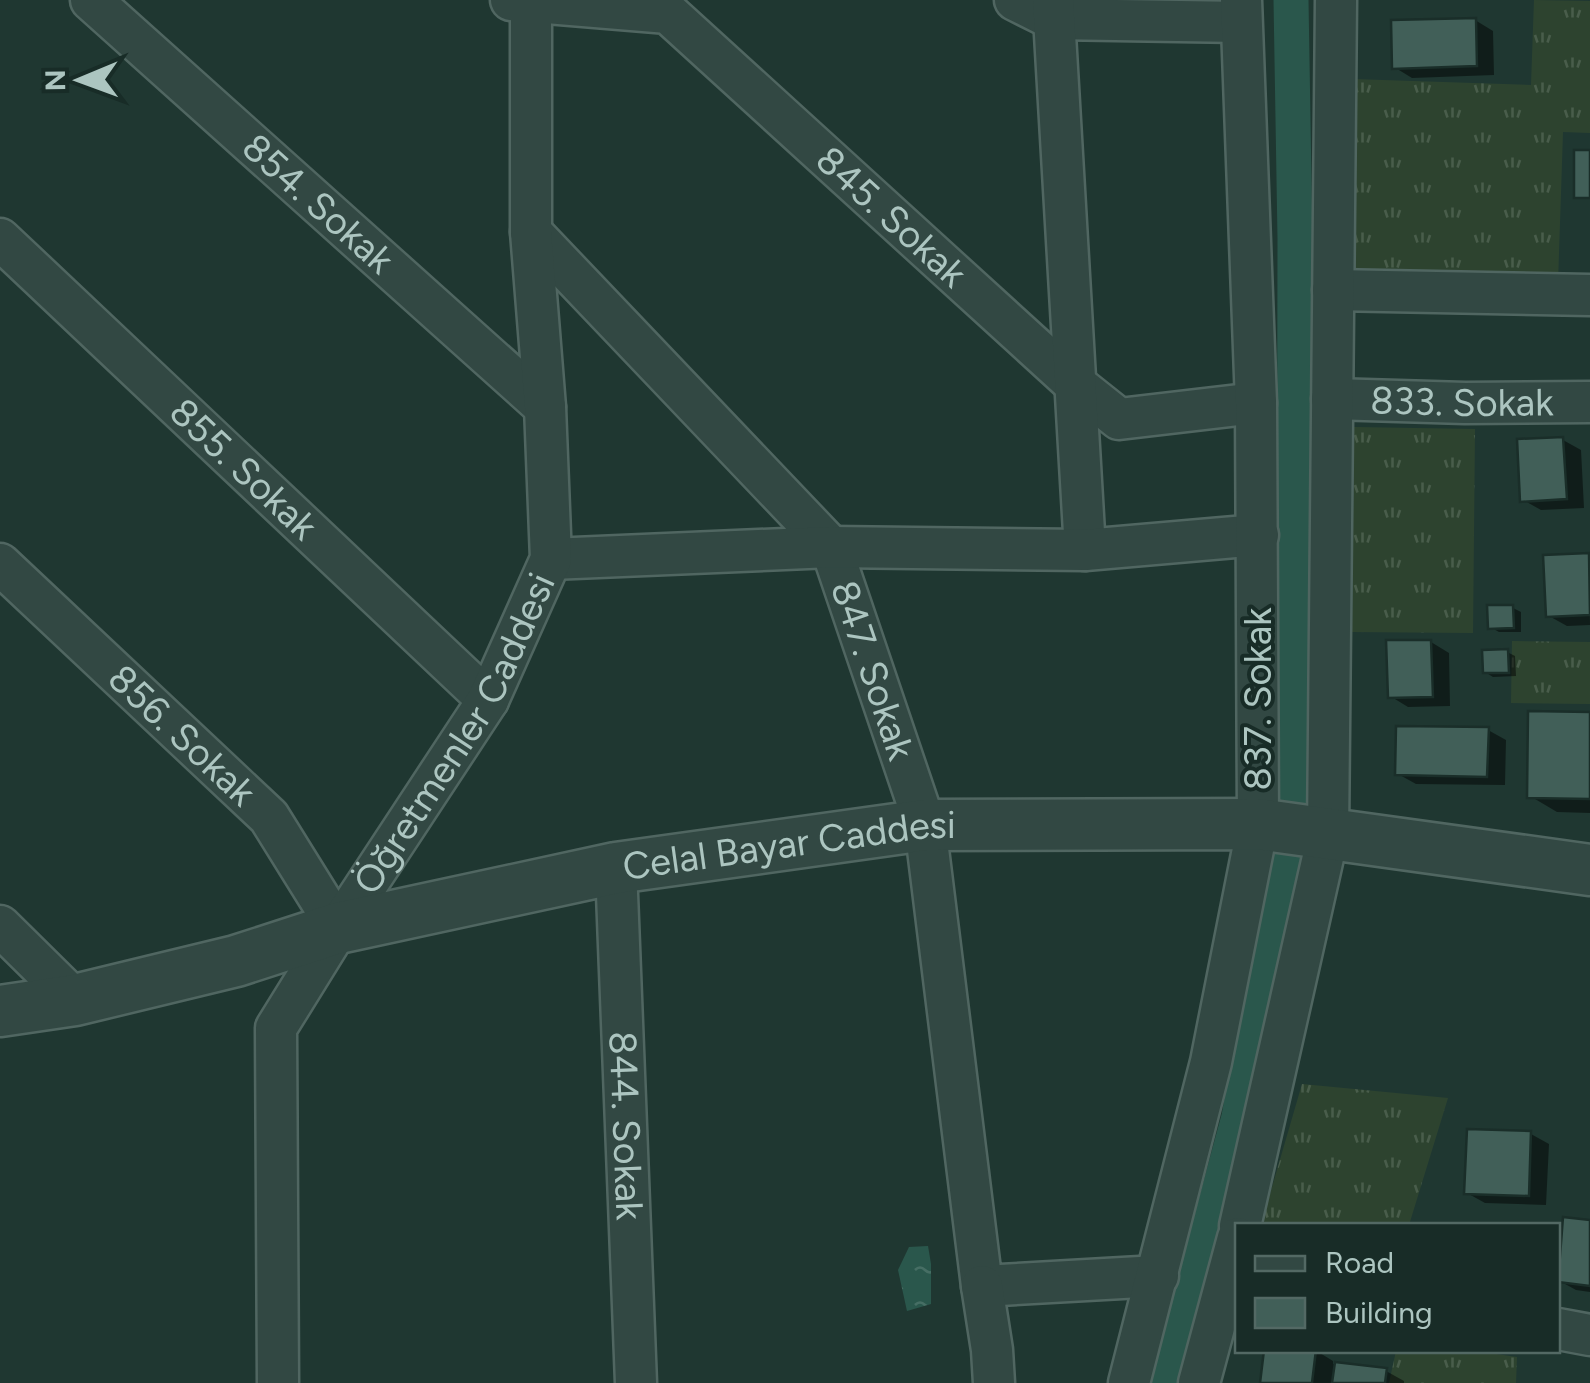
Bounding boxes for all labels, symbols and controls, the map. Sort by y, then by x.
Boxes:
north arrow [30,30,130,130]
text: N [38,69,72,92]
street label: 854. Sokak [233,124,404,284]
street label: 845. Sokak [807,137,977,297]
street label: 833. Sokak [1370,377,1554,426]
street label: 855. Sokak [160,389,327,550]
street label: Öğretmenler Caddesi [344,566,565,903]
street label: 847. Sokak [821,575,924,766]
street label: 837. Sokak [1235,607,1281,790]
street label: 856. Sokak [99,655,266,816]
street label: Celal Bayar Caddesi [620,802,956,890]
street label: 844. Sokak [599,1030,653,1222]
legend [1235,1223,1560,1353]
text: Road [1325,1244,1394,1281]
text: Building [1325,1294,1433,1331]

